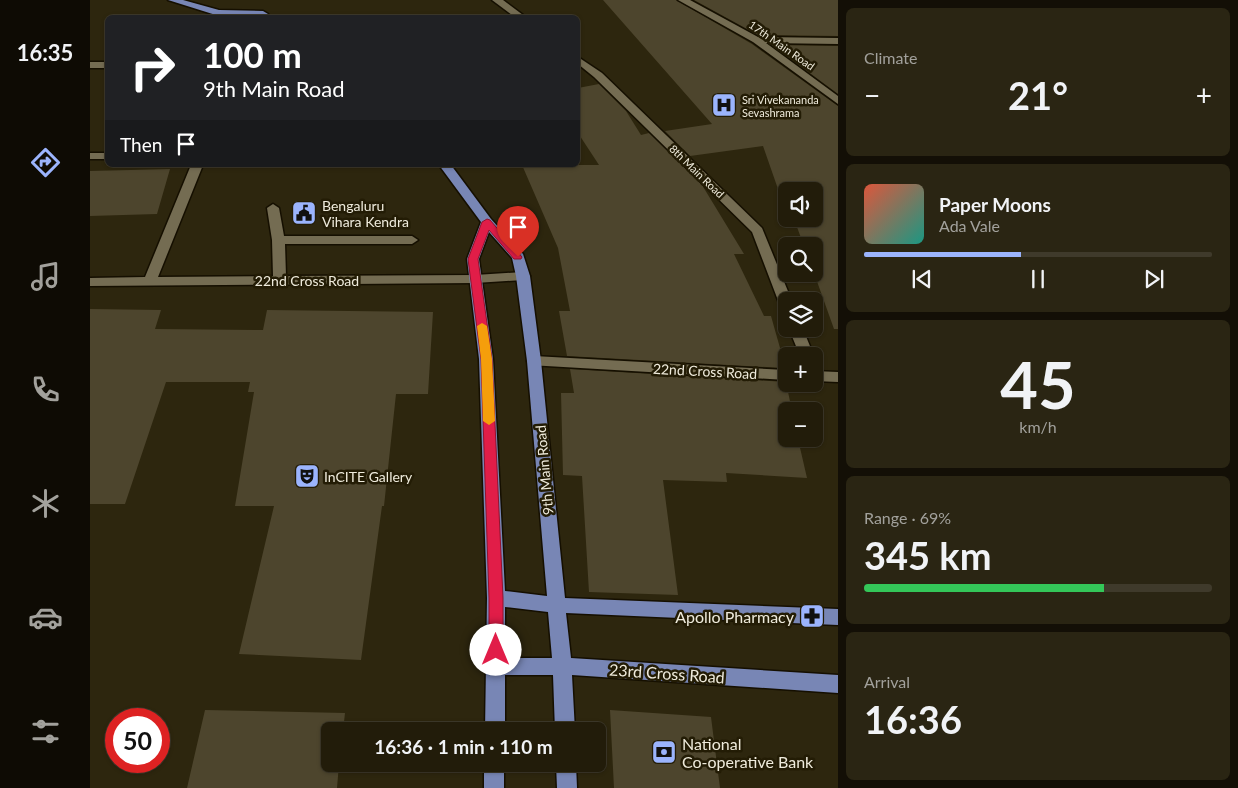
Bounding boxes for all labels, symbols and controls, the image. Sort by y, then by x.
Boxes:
street label: 17th Main Road [747,18,817,72]
text: 100 m [203,33,302,75]
icon: right [120,35,185,100]
text: 16:35 [17,39,73,66]
text: Climate [864,48,917,67]
text: 21° [1008,72,1068,118]
text: 9th Main Road [203,75,345,102]
text: − [864,78,880,112]
text: + [1196,78,1212,112]
hospital icon: Sri Vivekananda Sevashrama [711,92,737,118]
place label: Sri Vivekananda Sevashrama [742,93,819,119]
icon: arrive [172,130,200,158]
text: Then [120,133,162,156]
street label: 8th Main Road [667,142,727,200]
icon: directions [28,145,63,180]
map controls [778,182,823,447]
button: sound [778,182,823,227]
text: Paper Moons [939,193,1051,216]
place label: Bengaluru Vihara Kendra [322,197,409,230]
public building icon: Bengaluru Vihara Kendra [291,200,317,226]
pin [497,206,539,257]
icon: arrive [504,213,532,241]
text: Ada Vale [939,216,1000,235]
button: search [778,237,823,282]
icon: music [28,259,63,294]
icon: previous [908,265,936,293]
icon: pause [1024,265,1052,293]
icon: next [1140,265,1168,293]
street label: 22nd Cross Road [255,272,359,289]
button: layers [778,292,823,337]
text: 45 [1000,345,1076,423]
button: + [778,347,823,392]
street label: 22nd Cross Road [652,360,758,382]
icon: phone [28,372,63,407]
button: − [778,402,823,447]
text: km/h [1019,417,1057,436]
street label: 9th Main Road [532,424,556,516]
theatre icon: InCITE Gallery [294,463,320,489]
place label: InCITE Gallery [324,468,413,485]
icon: climate [28,486,63,521]
text: Range · 69% [864,508,951,527]
text: 345 km [864,532,992,578]
icon: car [28,600,63,635]
pharmacy icon: Apollo Pharmacy [799,603,825,629]
place label: Apollo Pharmacy [675,607,795,626]
position arrow [469,623,521,675]
street label: 23rd Cross Road [609,659,725,687]
text: Arrival [864,672,910,691]
text: 16:36 [864,696,962,742]
speed limit sign: 50 [105,708,170,773]
icon: filters [28,714,63,749]
place label: National Co-operative Bank [682,734,814,771]
text: 16:36 · 1 min · 110 m [374,735,553,758]
bank icon: National Co-operative Bank [651,739,677,765]

